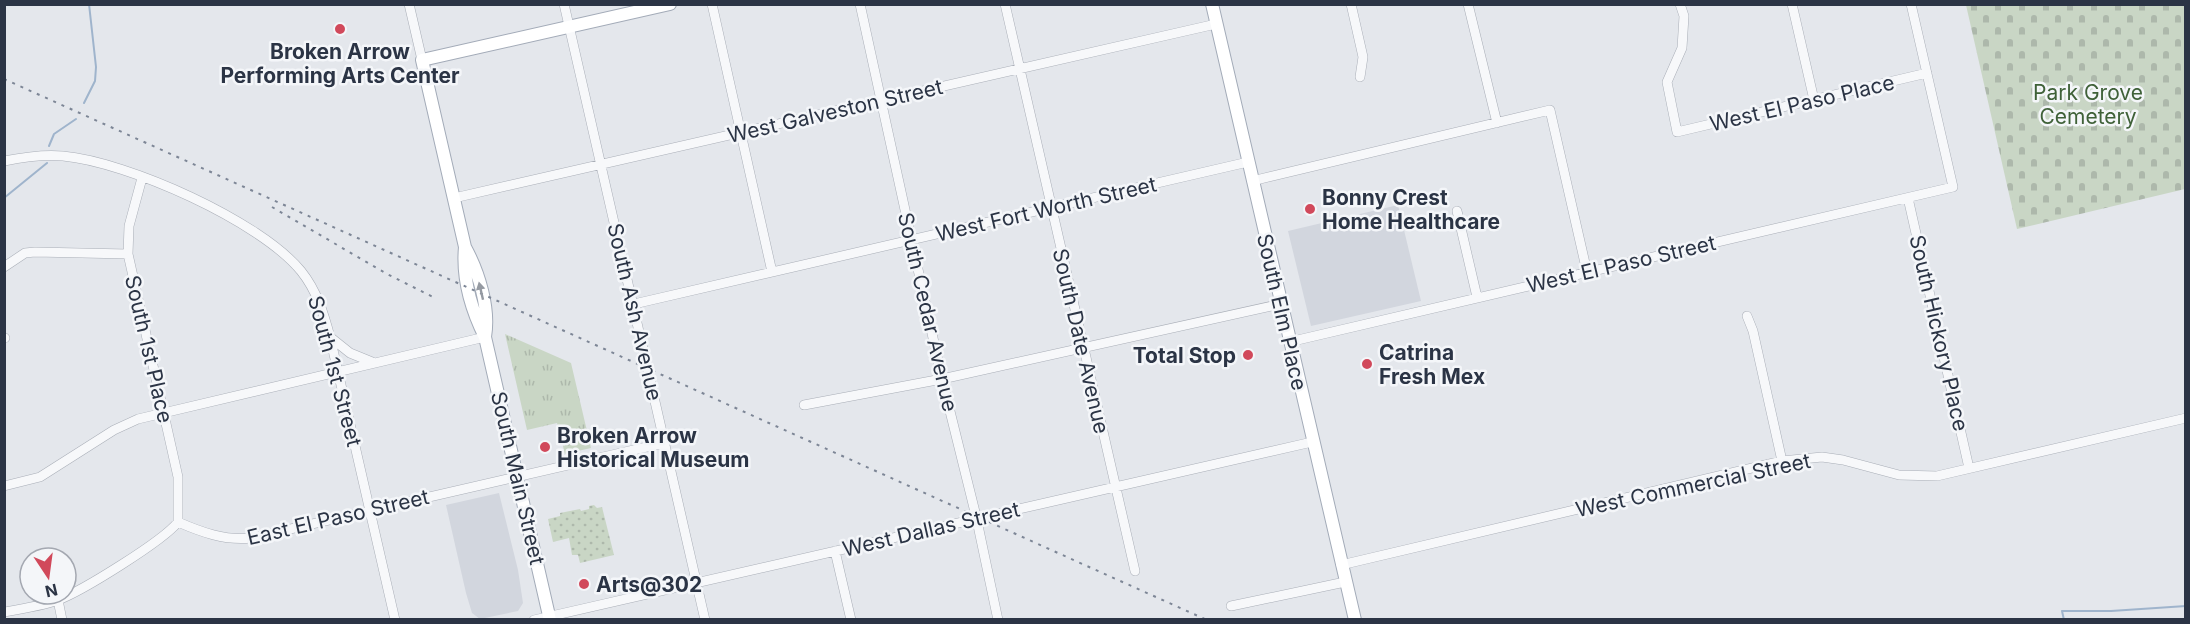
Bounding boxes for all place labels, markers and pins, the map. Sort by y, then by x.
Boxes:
marker: Broken Arrow Performing Arts Center [333,22,347,36]
place label: Broken Arrow Performing Arts Center [220,39,460,88]
place label: Bonny Crest Home Healthcare [1322,185,1500,234]
marker: Bonny Crest Home Healthcare [1303,202,1317,216]
place label: Catrina Fresh Mex [1379,340,1485,389]
place label: Total Stop [1133,343,1236,368]
marker: Total Stop [1241,348,1255,362]
marker: Catrina Fresh Mex [1360,357,1374,371]
place label: Broken Arrow Historical Museum [557,423,749,472]
marker: Broken Arrow Historical Museum [538,440,552,454]
place label: Arts@302 [596,572,702,597]
marker: Arts@302 [577,577,591,591]

